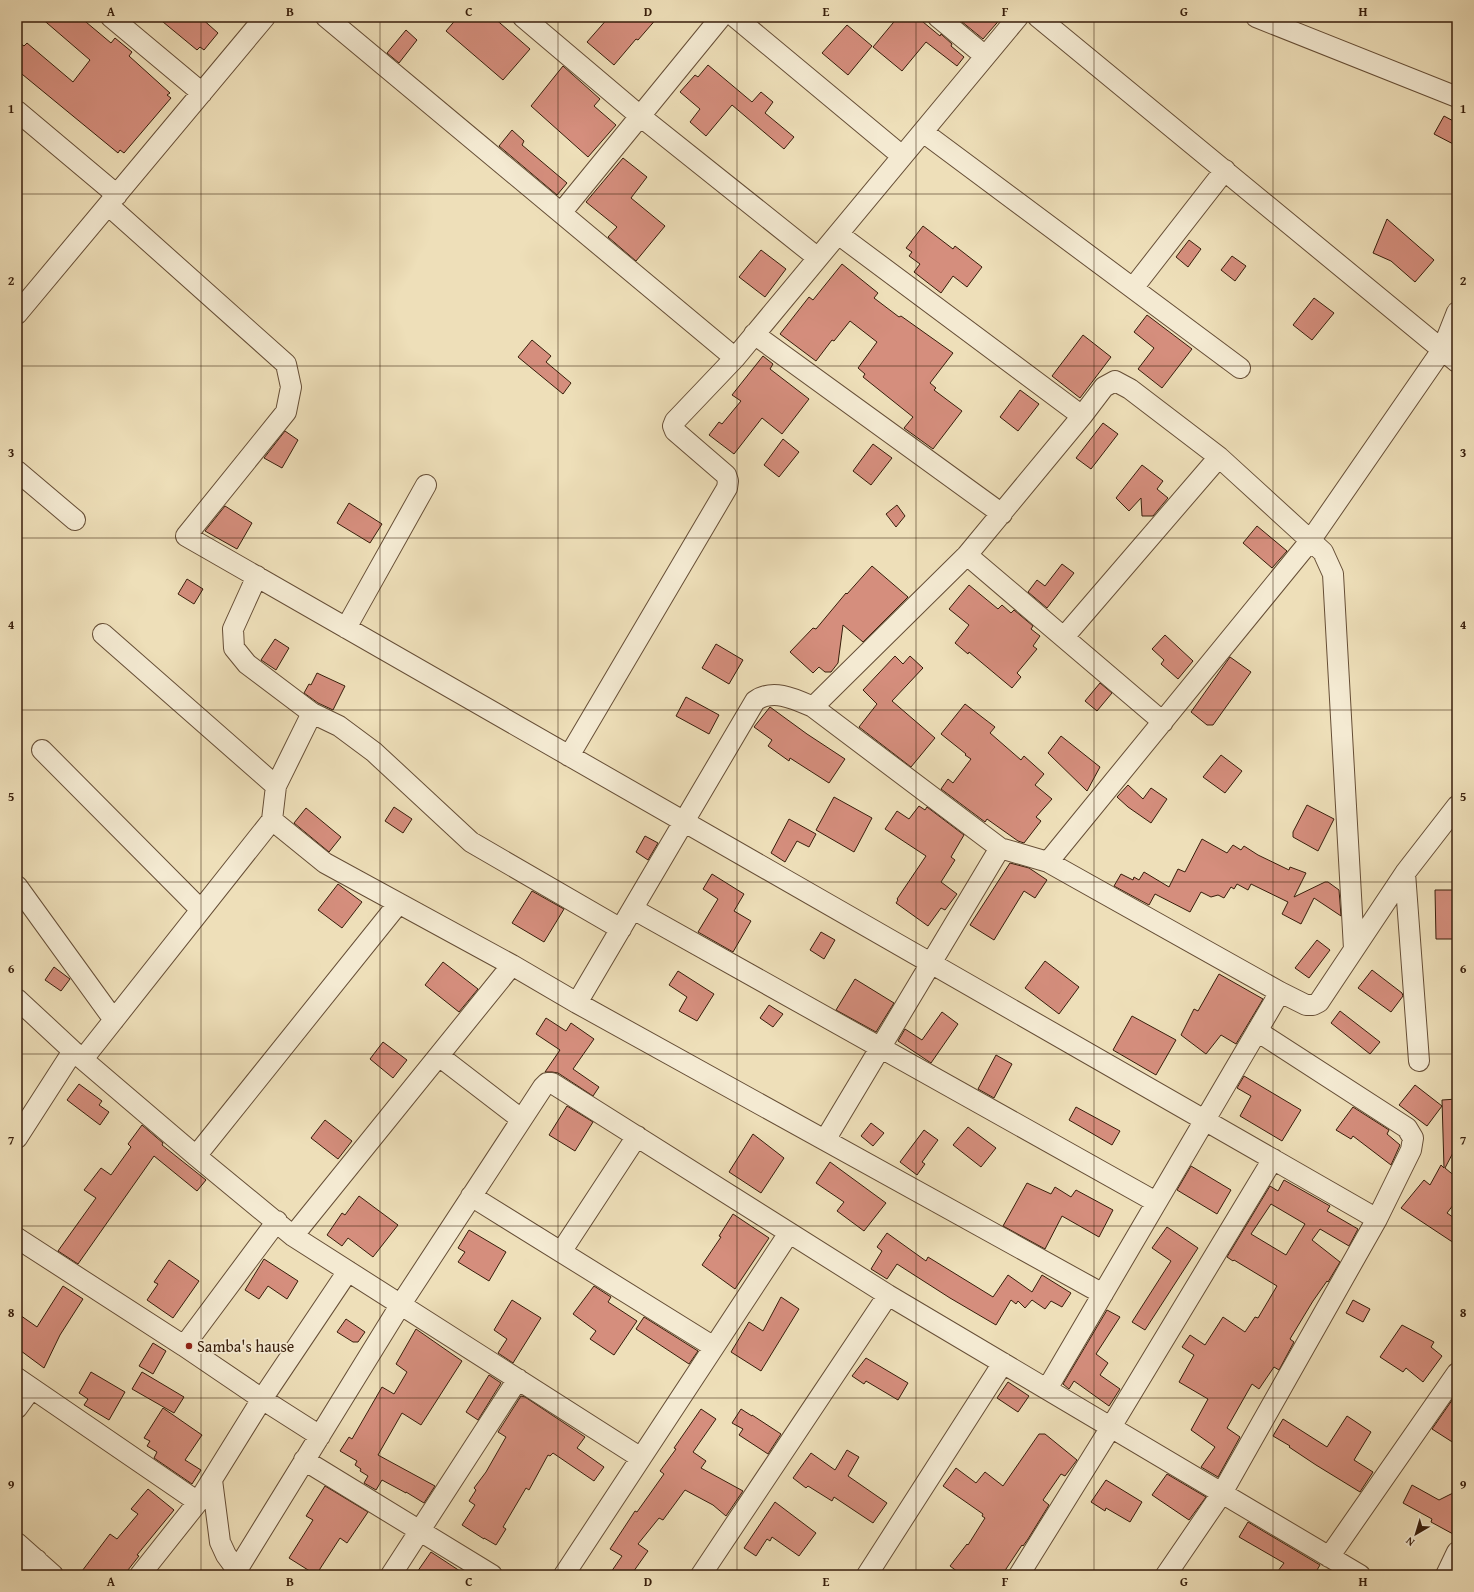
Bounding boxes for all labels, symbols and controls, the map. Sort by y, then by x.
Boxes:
text: A [107,2,116,21]
text: B [286,2,294,21]
text: C [465,2,473,21]
text: D [644,2,652,21]
text: E [823,2,830,21]
text: F [1002,2,1009,21]
text: G [1180,2,1188,21]
text: H [1358,2,1368,21]
text: 1 [8,99,14,118]
text: 1 [1460,99,1466,118]
text: 2 [8,271,15,290]
text: 2 [1460,271,1467,290]
text: 3 [8,443,14,462]
text: 3 [1460,443,1466,462]
text: 4 [8,615,15,634]
text: 4 [1460,615,1467,634]
text: 5 [8,787,15,806]
text: 5 [1460,787,1467,806]
text: 6 [8,959,15,978]
text: 6 [1460,959,1467,978]
text: 7 [8,1131,15,1150]
text: 7 [1460,1131,1467,1150]
text: 8 [8,1303,15,1322]
text: 8 [1460,1303,1467,1322]
place label: Samba's hause [197,1334,294,1358]
marker: Samba's hause [184,1341,194,1351]
text: 9 [8,1475,15,1494]
text: 9 [1460,1475,1467,1494]
north arrow [1396,1514,1436,1554]
text: N [1402,1533,1418,1550]
text: A [107,1572,116,1591]
text: B [286,1572,294,1591]
text: C [465,1572,473,1591]
text: D [644,1572,652,1591]
text: E [823,1572,830,1591]
text: F [1002,1572,1009,1591]
text: G [1180,1572,1188,1591]
text: H [1358,1572,1368,1591]

